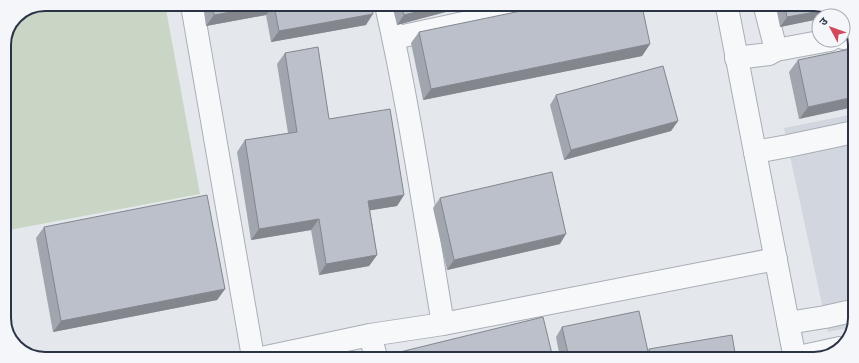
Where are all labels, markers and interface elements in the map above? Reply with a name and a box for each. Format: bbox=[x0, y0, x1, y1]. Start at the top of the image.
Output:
north arrow bbox=[811, 8, 851, 48]
text: उ bbox=[816, 14, 831, 28]

